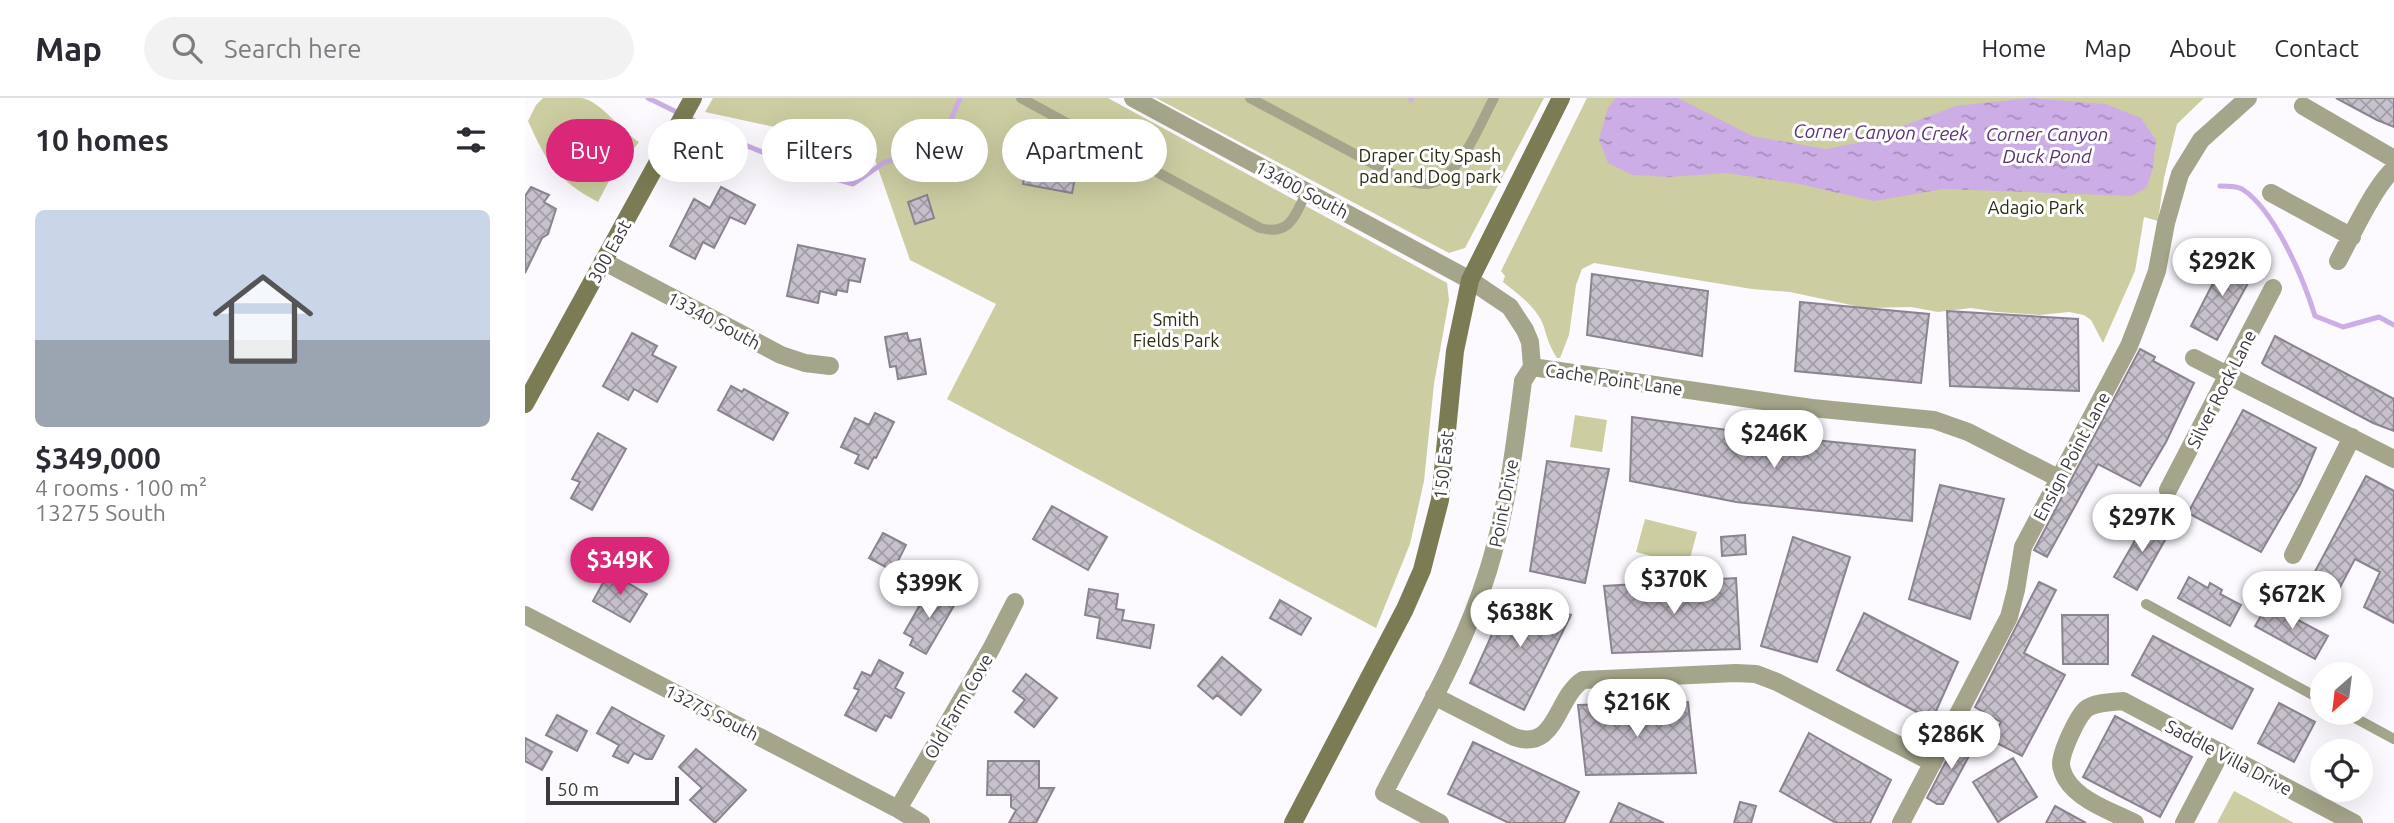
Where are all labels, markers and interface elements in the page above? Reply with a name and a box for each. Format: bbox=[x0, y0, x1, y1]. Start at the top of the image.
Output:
search box bbox=[144, 17, 634, 80]
icon: search bbox=[168, 29, 206, 67]
text: Map bbox=[35, 30, 102, 67]
text: Search here bbox=[224, 34, 362, 63]
text: Home bbox=[1981, 35, 2046, 62]
text: Map bbox=[2084, 35, 2131, 62]
text: About bbox=[2169, 35, 2236, 62]
text: Contact bbox=[2274, 35, 2359, 62]
chip: Buy bbox=[546, 119, 634, 182]
chip: Rent bbox=[648, 119, 748, 182]
chip: Filters bbox=[762, 119, 877, 182]
chip: New bbox=[891, 119, 988, 182]
chip: Apartment bbox=[1002, 119, 1167, 182]
water label: Corner Canyon Creek bbox=[1793, 119, 1969, 145]
icon: filters bbox=[452, 121, 490, 159]
text: 10 homes bbox=[35, 123, 169, 157]
water label: Corner Canyon Duck Pond bbox=[1986, 123, 2108, 167]
park label: Draper City Spash pad and Dog park bbox=[1359, 145, 1501, 186]
street label: 13400 South bbox=[1252, 156, 1352, 222]
park label: Adagio Park bbox=[1988, 197, 2084, 217]
street label: 300 East bbox=[584, 216, 634, 286]
pin: $292K bbox=[2173, 238, 2271, 298]
text: $292K bbox=[2188, 248, 2256, 273]
icon: home bbox=[200, 256, 326, 382]
street label: 13340 South bbox=[664, 287, 764, 353]
park label: Smith Fields Park bbox=[1133, 309, 1219, 350]
street label: Silver Rock Lane bbox=[2183, 327, 2259, 451]
street label: Cache Point Lane bbox=[1544, 359, 1684, 399]
street label: Ensign Point Lane bbox=[2029, 388, 2113, 524]
pin: $246K bbox=[1725, 410, 1823, 470]
text: $246K bbox=[1740, 420, 1808, 445]
street label: 150 East bbox=[1429, 430, 1457, 500]
text: $349,000 bbox=[35, 441, 161, 475]
street label: Point Drive bbox=[1485, 457, 1521, 549]
text: 4 rooms · 100 m² bbox=[35, 475, 207, 500]
pin: $297K bbox=[2093, 494, 2191, 554]
text: 13275 South bbox=[35, 500, 166, 525]
text: $297K bbox=[2108, 504, 2176, 529]
pin: $349K bbox=[571, 538, 669, 597]
text: $349K bbox=[586, 547, 654, 572]
pin: $370K bbox=[1625, 556, 1723, 616]
pin: $399K bbox=[880, 560, 978, 620]
text: $370K bbox=[1640, 566, 1708, 591]
text: $399K bbox=[895, 570, 963, 595]
pin: $672K bbox=[2243, 572, 2341, 631]
text: $672K bbox=[2258, 581, 2326, 606]
pin: $638K bbox=[1471, 589, 1569, 649]
text: $638K bbox=[1486, 599, 1554, 624]
street label: Old Farm Cove bbox=[920, 650, 996, 762]
north arrow bbox=[2310, 662, 2373, 724]
map controls bbox=[2310, 662, 2373, 802]
street label: 13275 South bbox=[662, 680, 762, 744]
pin: $216K bbox=[1588, 680, 1686, 739]
text: $216K bbox=[1603, 689, 1671, 714]
pin: $286K bbox=[1902, 712, 2000, 771]
street label: Saddle Villa Drive bbox=[2162, 715, 2296, 799]
text: $286K bbox=[1917, 721, 1985, 746]
button: locate bbox=[2310, 739, 2373, 802]
scale bar bbox=[546, 774, 679, 806]
text: 50 m bbox=[557, 778, 599, 800]

